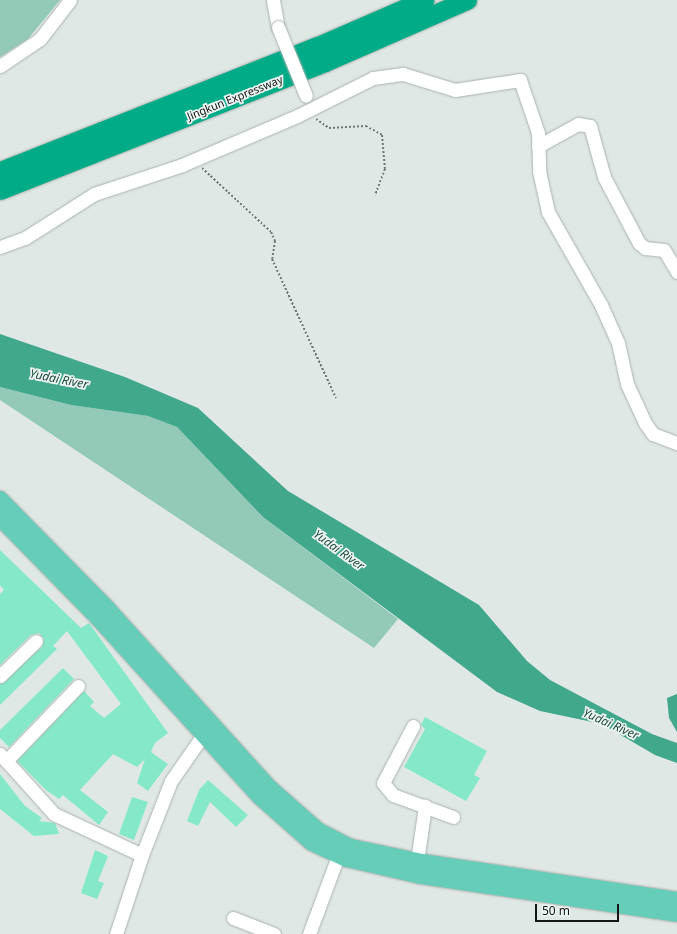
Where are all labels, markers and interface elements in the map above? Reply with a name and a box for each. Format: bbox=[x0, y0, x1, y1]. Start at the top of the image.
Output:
street label: Jingkun Expressway bbox=[185, 73, 285, 123]
water label: Yudai River bbox=[29, 366, 89, 392]
water label: Yudai River bbox=[311, 527, 367, 573]
water label: Yudai River bbox=[581, 705, 641, 743]
scale bar bbox=[537, 896, 621, 922]
text: 50 m bbox=[542, 902, 570, 919]

